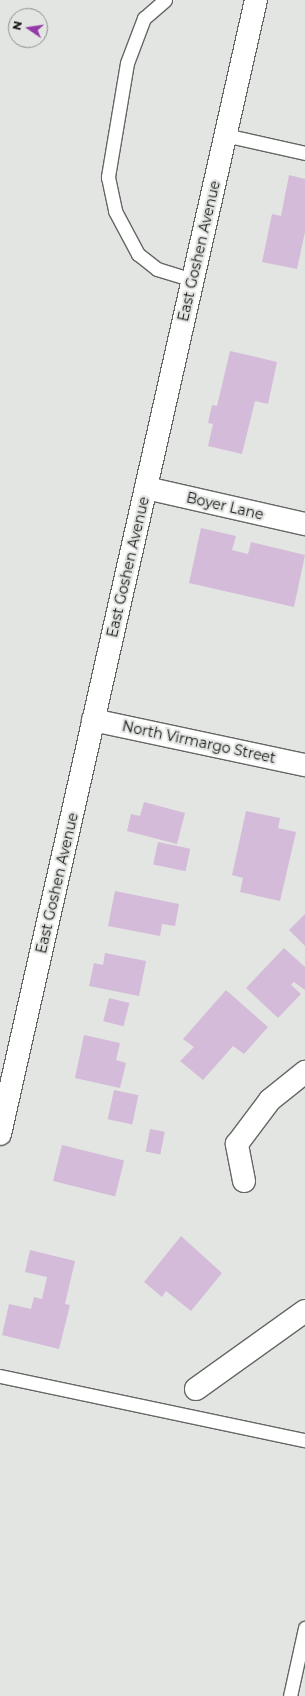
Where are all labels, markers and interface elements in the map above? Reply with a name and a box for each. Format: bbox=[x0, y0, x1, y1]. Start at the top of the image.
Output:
north arrow bbox=[8, 8, 48, 48]
text: N bbox=[9, 20, 25, 31]
street label: East Goshen Avenue bbox=[175, 179, 223, 323]
street label: Boyer Lane bbox=[185, 489, 265, 523]
street label: East Goshen Avenue bbox=[104, 495, 152, 639]
street label: North Virmargo Street bbox=[121, 718, 277, 766]
street label: East Goshen Avenue bbox=[33, 811, 81, 955]

